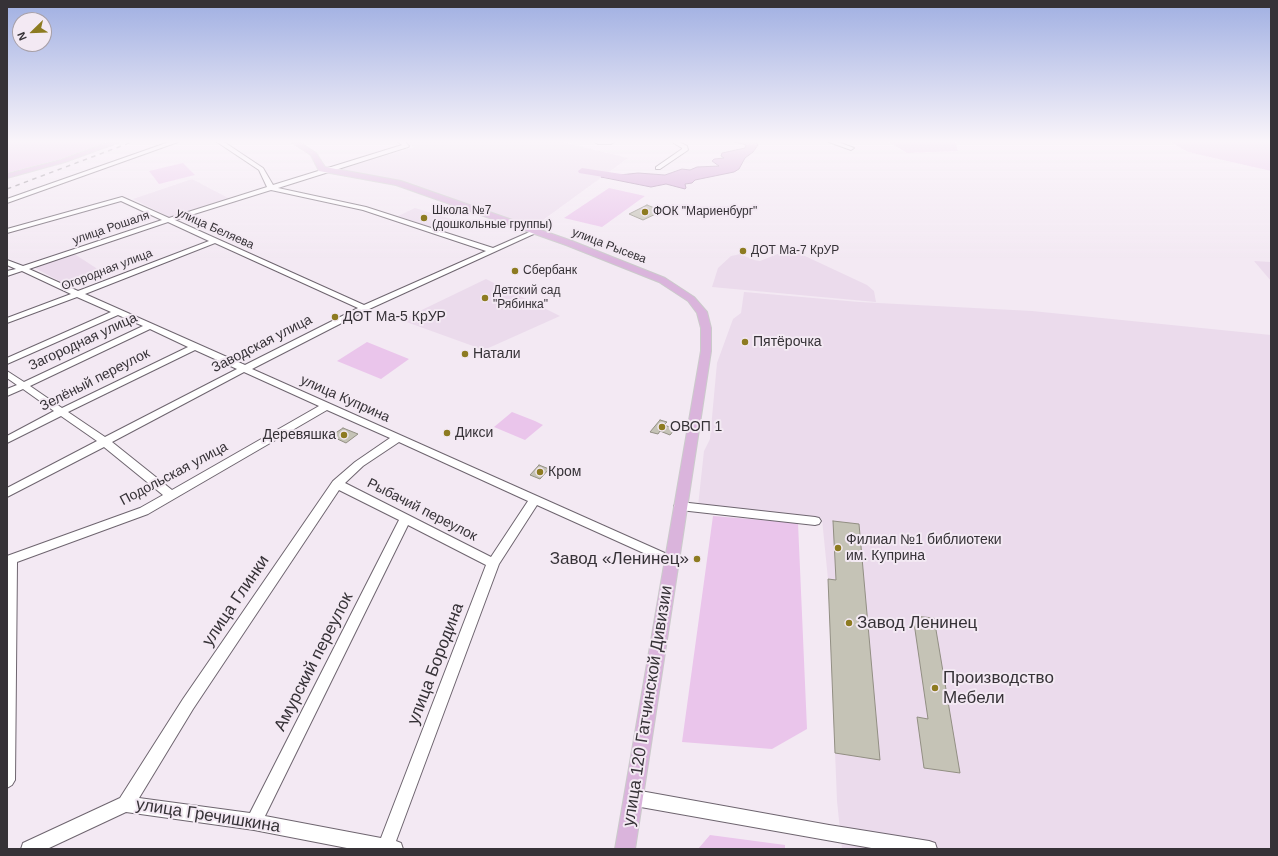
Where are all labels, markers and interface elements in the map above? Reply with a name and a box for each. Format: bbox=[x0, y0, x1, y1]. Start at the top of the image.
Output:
north arrow bbox=[12, 12, 52, 52]
text: N bbox=[15, 30, 29, 42]
place label: Школа №7 (дошкольные группы) bbox=[432, 204, 552, 232]
street label: улица Беляева bbox=[174, 205, 256, 253]
place label: ФОК "Мариенбург" bbox=[653, 205, 757, 219]
marker: ФОК "Мариенбург" bbox=[640, 207, 650, 217]
street label: улица Рошаля bbox=[71, 208, 151, 248]
marker: Школа №7 (дошкольные группы) bbox=[419, 213, 429, 223]
street label: улица Рысева bbox=[570, 225, 648, 267]
place label: ДОТ Ма-7 КрУР bbox=[751, 244, 839, 258]
street label: Огородная улица bbox=[59, 246, 155, 294]
marker: ДОТ Ма-7 КрУР bbox=[738, 246, 748, 256]
place label: Сбербанк bbox=[523, 264, 577, 278]
marker: Сбербанк bbox=[510, 266, 520, 276]
place label: Детский сад "Рябинка" bbox=[493, 284, 560, 312]
marker: Детский сад "Рябинка" bbox=[480, 293, 490, 303]
place label: ДОТ Ма-5 КрУР bbox=[343, 309, 446, 325]
street label: Загородная улица bbox=[26, 310, 140, 374]
street label: Заводская улица bbox=[209, 311, 315, 377]
marker: ДОТ Ма-5 КрУР bbox=[330, 312, 340, 322]
place label: Пятёрочка bbox=[753, 334, 822, 350]
marker: Пятёрочка bbox=[740, 337, 750, 347]
street label: Зелёный переулок bbox=[37, 345, 153, 415]
place label: Натали bbox=[473, 346, 521, 362]
marker: Натали bbox=[460, 349, 470, 359]
street label: улица Куприна bbox=[298, 372, 392, 426]
place label: ОВОП 1 bbox=[670, 419, 722, 435]
marker: ОВОП 1 bbox=[657, 422, 667, 432]
place label: Дикси bbox=[455, 425, 493, 441]
place label: Деревяшка bbox=[263, 427, 336, 443]
marker: Дикси bbox=[442, 428, 452, 438]
marker: Деревяшка bbox=[339, 430, 349, 440]
street label: Подольская улица bbox=[117, 438, 231, 510]
place label: Кром bbox=[548, 464, 581, 480]
marker: Кром bbox=[535, 467, 545, 477]
street label: Рыбачий переулок bbox=[364, 475, 480, 545]
place label: Филиал №1 библиотеки им. Куприна bbox=[846, 532, 1002, 564]
marker: Филиал №1 библиотеки им. Куприна bbox=[833, 543, 843, 553]
place label: Завод «Ленинец» bbox=[550, 549, 689, 569]
street label: улица Глинки bbox=[198, 552, 274, 650]
marker: Завод «Ленинец» bbox=[692, 554, 702, 564]
street label: улица 120 Гатчинской Дивизии bbox=[619, 584, 677, 828]
street label: Амурский переулок bbox=[270, 589, 358, 735]
street label: улица Бородина bbox=[403, 600, 469, 728]
place label: Завод Ленинец bbox=[857, 613, 977, 633]
marker: Завод Ленинец bbox=[844, 618, 854, 628]
place label: Производство Мебели bbox=[943, 668, 1054, 708]
marker: Производство Мебели bbox=[930, 683, 940, 693]
street label: улица Гречишкина bbox=[134, 795, 282, 837]

